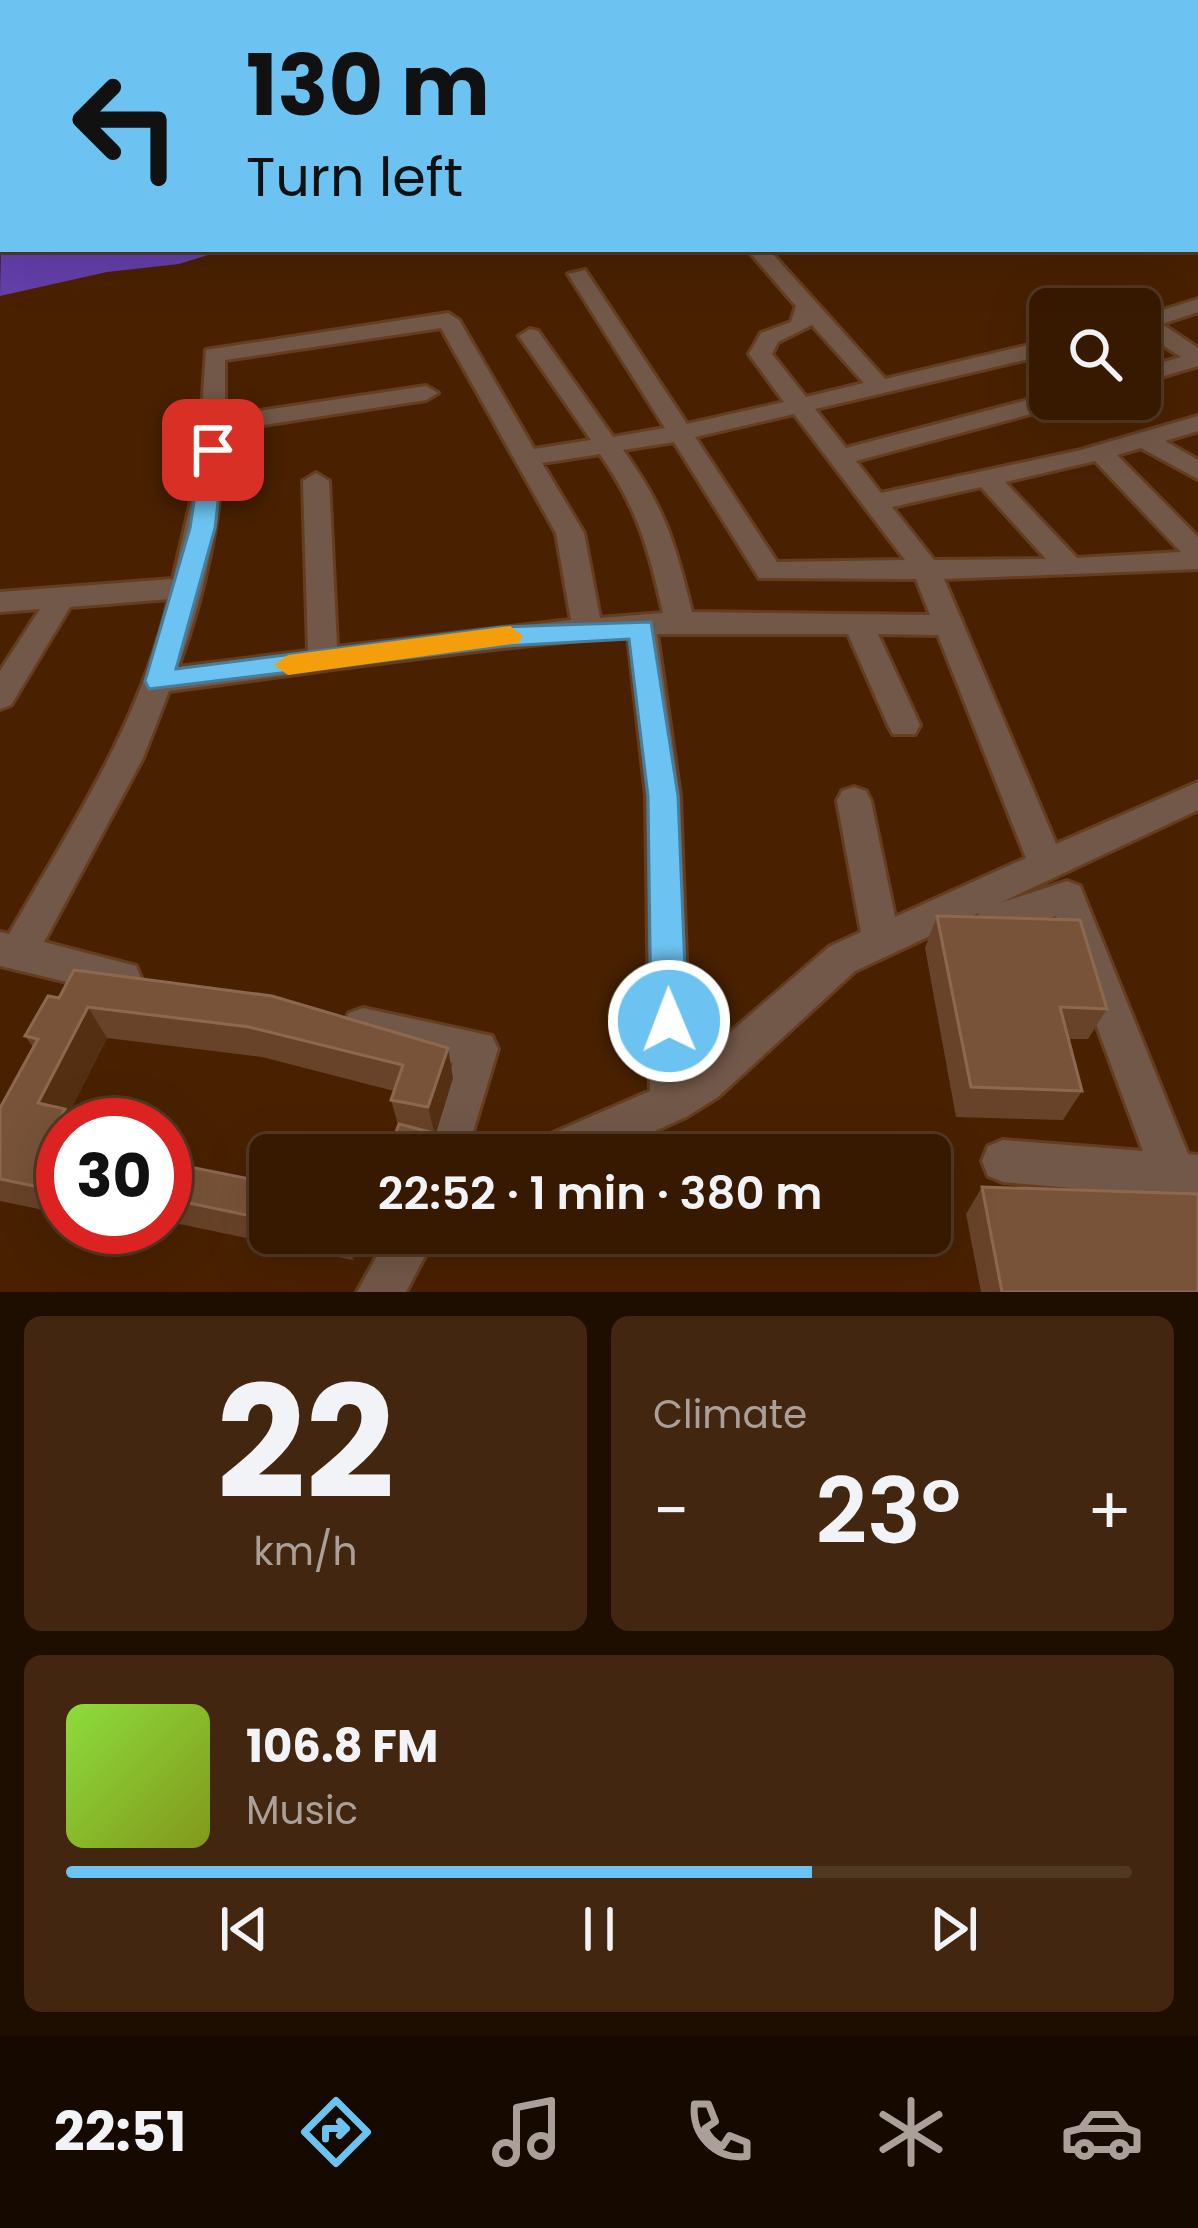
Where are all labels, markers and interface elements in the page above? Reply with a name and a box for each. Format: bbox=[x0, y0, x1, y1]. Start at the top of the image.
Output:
text: 130 m bbox=[246, 27, 490, 144]
icon: left bbox=[48, 48, 204, 204]
text: Turn left bbox=[246, 139, 463, 215]
map controls bbox=[1029, 288, 1161, 420]
button: search bbox=[1029, 288, 1161, 420]
pin bbox=[162, 399, 264, 501]
icon: arrive bbox=[180, 417, 246, 483]
position arrow bbox=[606, 958, 732, 1084]
speed limit sign: 30 bbox=[36, 1098, 192, 1254]
text: 22:52 · 1 min · 380 m bbox=[378, 1162, 822, 1225]
text: 22 bbox=[216, 1334, 395, 1553]
text: Climate bbox=[653, 1387, 807, 1442]
text: 23° bbox=[815, 1448, 961, 1575]
text: − bbox=[653, 1465, 689, 1557]
text: + bbox=[1087, 1465, 1132, 1557]
text: km/h bbox=[254, 1524, 357, 1579]
text: 106.8 FM bbox=[246, 1715, 438, 1778]
text: Music bbox=[246, 1783, 358, 1838]
icon: previous bbox=[211, 1896, 277, 1962]
icon: pause bbox=[566, 1896, 632, 1962]
icon: next bbox=[921, 1896, 987, 1962]
icon: directions bbox=[294, 2090, 378, 2174]
icon: music bbox=[485, 2090, 569, 2174]
icon: phone bbox=[677, 2090, 761, 2174]
icon: climate bbox=[869, 2090, 953, 2174]
icon: car bbox=[1060, 2090, 1144, 2174]
text: 22:51 bbox=[54, 2094, 186, 2170]

